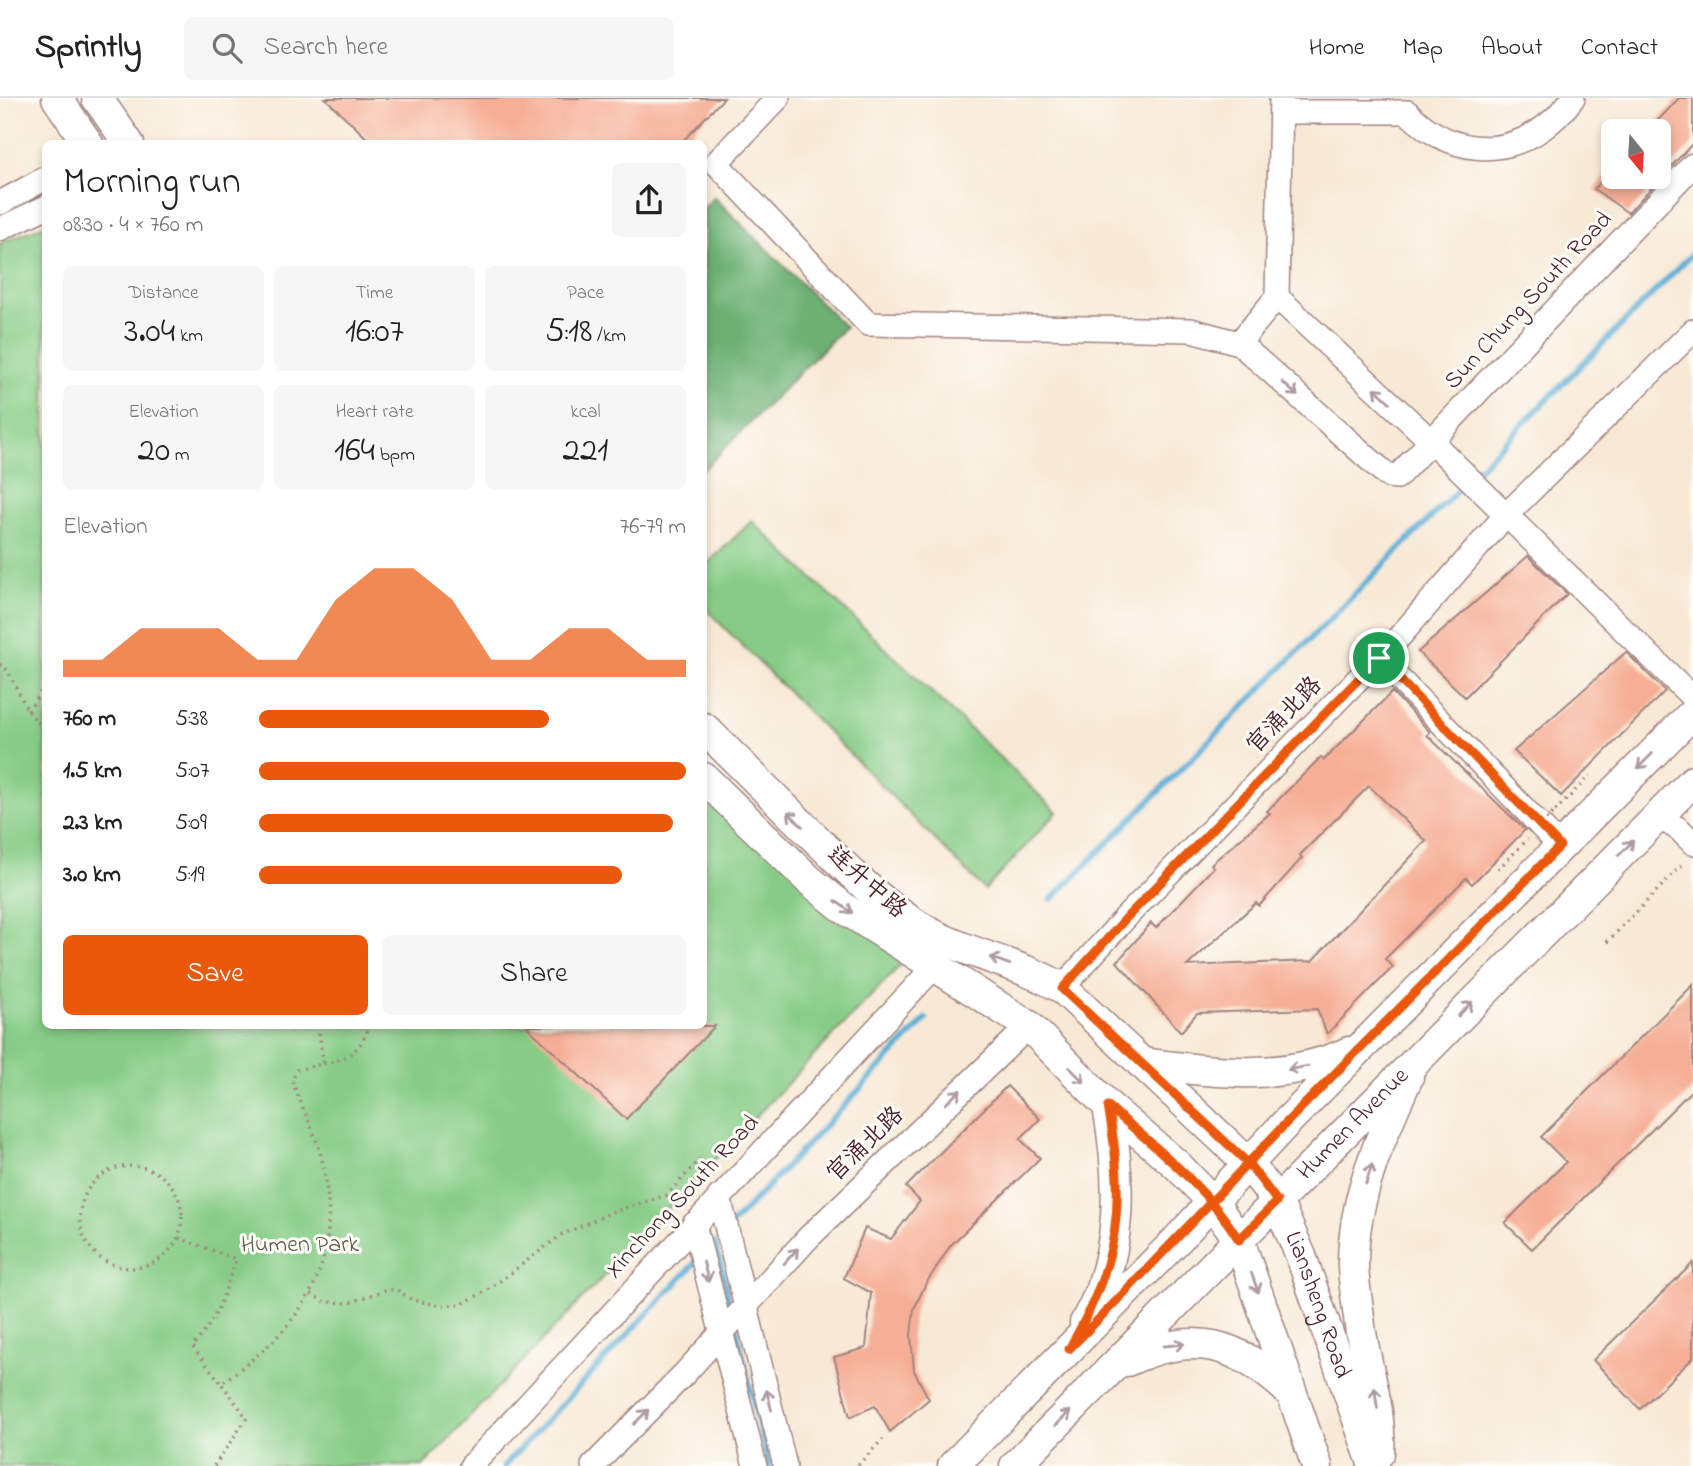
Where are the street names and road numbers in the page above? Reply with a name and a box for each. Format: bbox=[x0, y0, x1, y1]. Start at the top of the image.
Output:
street label: Sun Chung South Road bbox=[1437, 204, 1622, 398]
street label: 官涌北路 bbox=[1239, 669, 1331, 763]
street label: 连升中路 bbox=[818, 838, 914, 928]
street label: Humen Avenue bbox=[1289, 1060, 1418, 1189]
street label: 官涌北路 bbox=[819, 1099, 913, 1191]
street label: Xinchong South Road bbox=[598, 1107, 769, 1287]
street label: Liansheng Road bbox=[1275, 1226, 1360, 1384]

